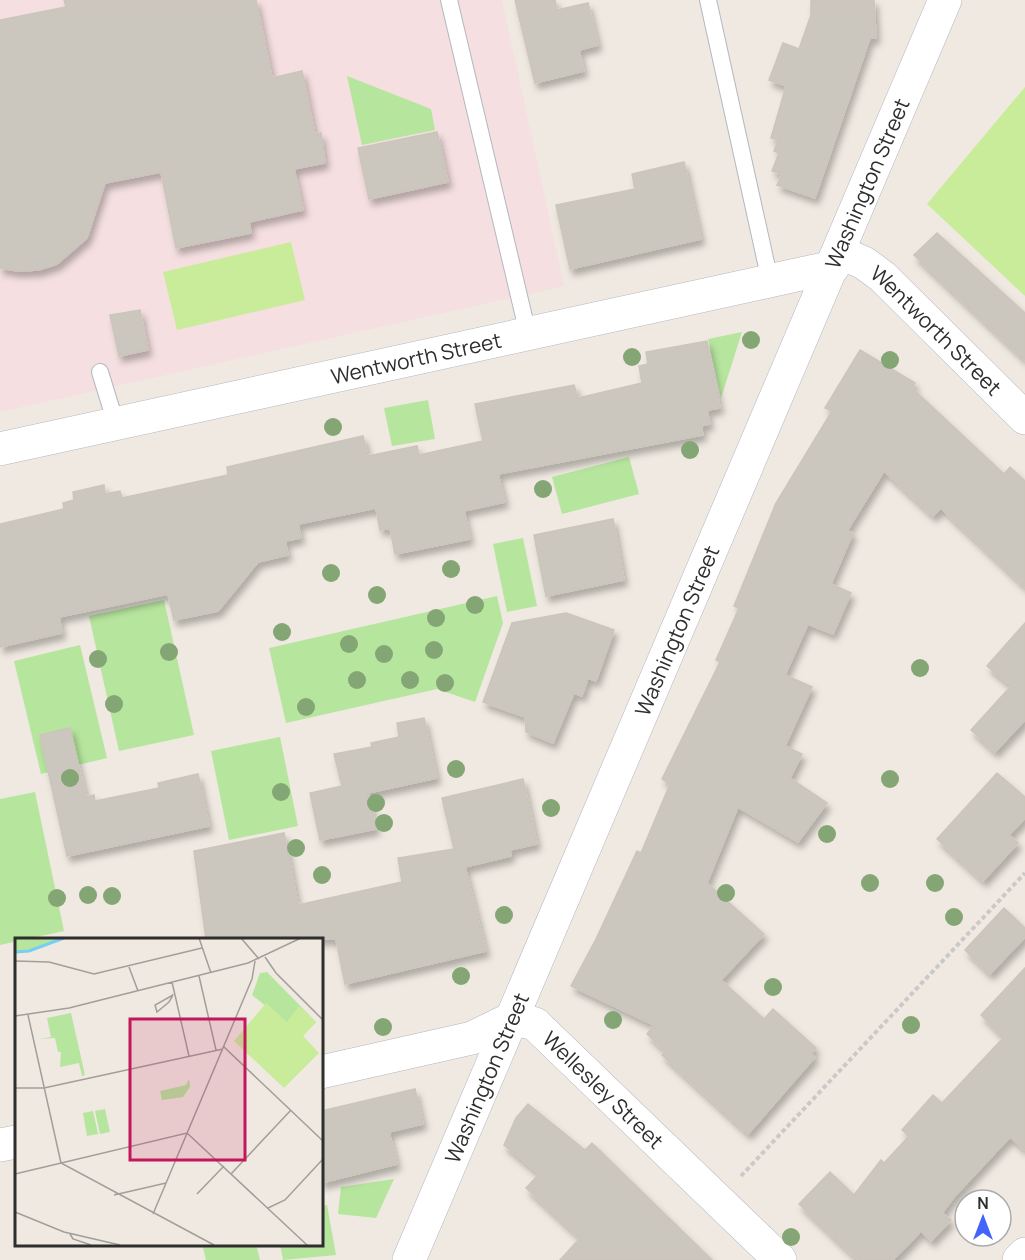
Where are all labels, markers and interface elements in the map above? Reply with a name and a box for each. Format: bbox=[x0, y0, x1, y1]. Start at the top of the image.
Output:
street label: Washington Street bbox=[818, 94, 916, 273]
street label: Wentworth Street bbox=[865, 259, 1008, 401]
street label: Wentworth Street bbox=[328, 326, 504, 390]
street label: Washington Street bbox=[628, 541, 725, 720]
inset map bbox=[15, 938, 322, 1245]
street label: Washington Street bbox=[438, 988, 535, 1167]
street label: Wellesley Street bbox=[537, 1025, 670, 1155]
north arrow bbox=[953, 1188, 1013, 1248]
text: N bbox=[977, 1192, 989, 1214]

